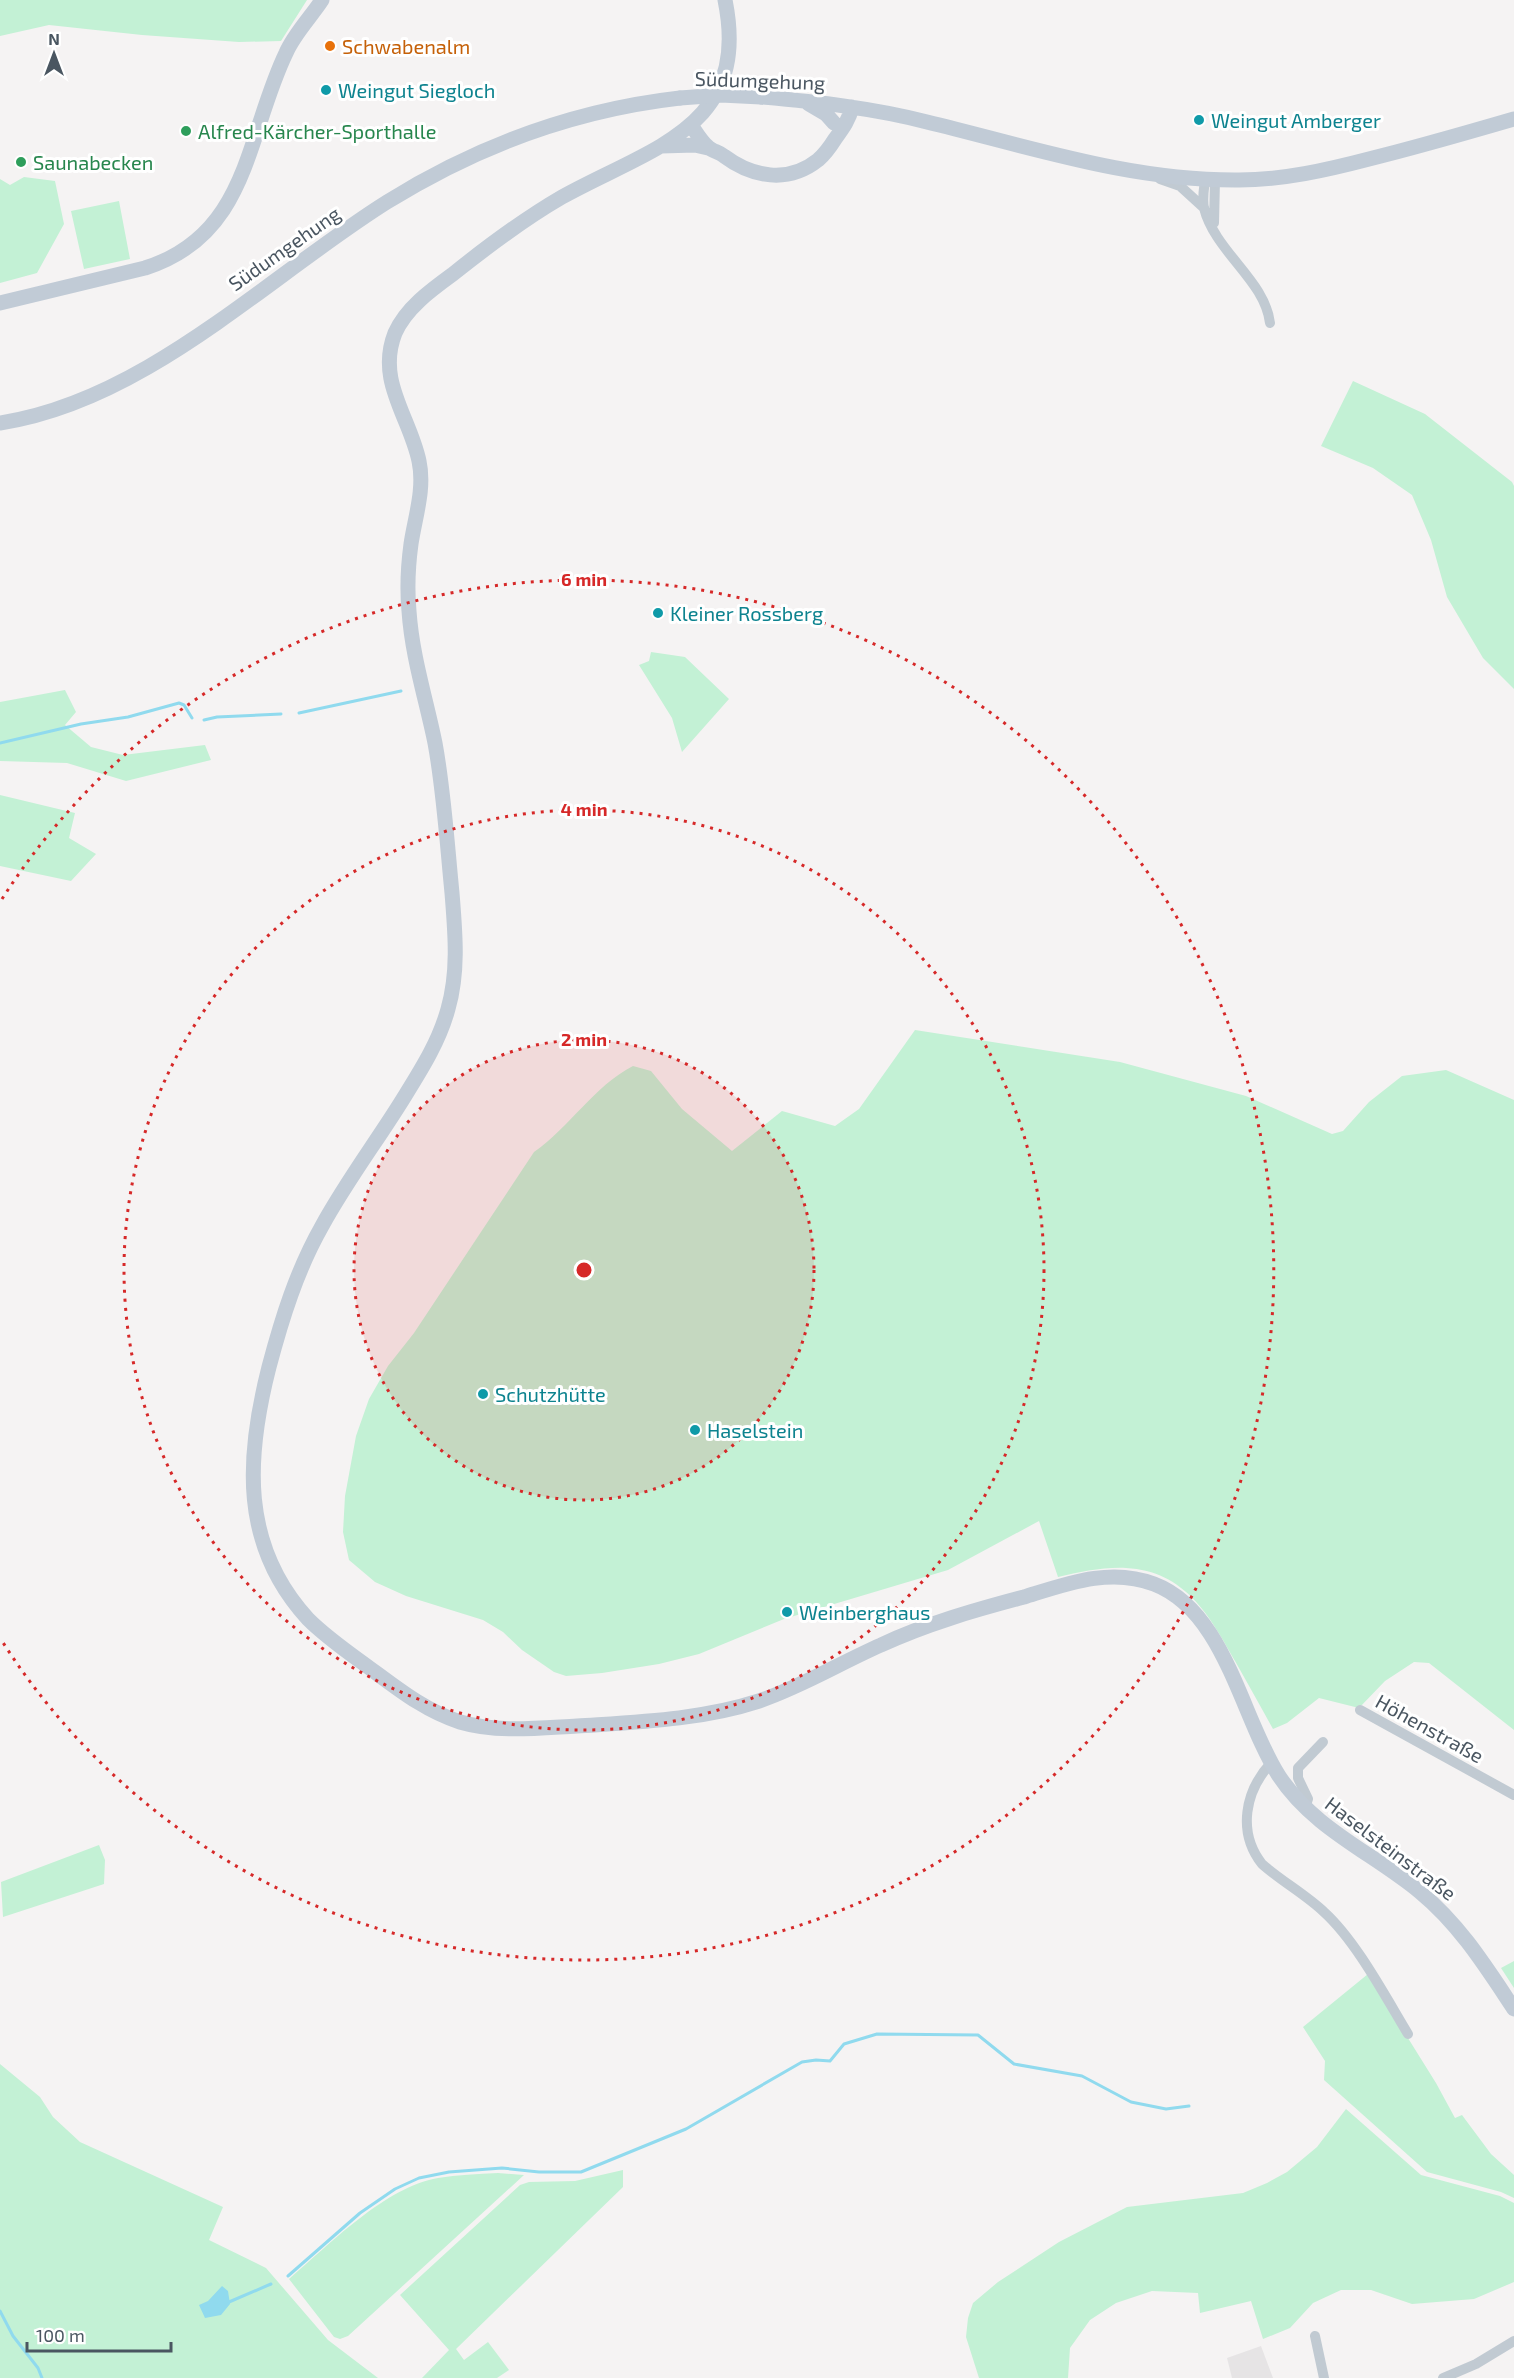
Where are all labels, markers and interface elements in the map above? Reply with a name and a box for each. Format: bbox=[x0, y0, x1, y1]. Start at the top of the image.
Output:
north arrow bbox=[24, 24, 84, 84]
text: N bbox=[48, 29, 60, 48]
place label: Schwabenalm bbox=[342, 34, 470, 58]
marker: Schwabenalm bbox=[323, 39, 337, 53]
street label: Südumgehung bbox=[694, 66, 826, 94]
place label: Weingut Siegloch bbox=[338, 78, 495, 102]
marker: Weingut Siegloch bbox=[319, 83, 333, 97]
place label: Weingut Amberger bbox=[1211, 108, 1381, 132]
marker: Weingut Amberger bbox=[1192, 113, 1206, 127]
place label: Alfred-Kärcher-Sporthalle bbox=[198, 119, 436, 143]
marker: Alfred-Kärcher-Sporthalle bbox=[179, 124, 193, 138]
place label: Saunabecken bbox=[33, 150, 153, 174]
marker: Saunabecken bbox=[14, 155, 28, 169]
street label: Südumgehung bbox=[224, 201, 344, 295]
text: 6 min bbox=[561, 568, 607, 590]
place label: Kleiner Rossberg bbox=[670, 601, 823, 625]
marker: Kleiner Rossberg bbox=[651, 606, 665, 620]
text: 4 min bbox=[561, 798, 608, 820]
text: 2 min bbox=[561, 1028, 607, 1050]
centre of rings bbox=[574, 1260, 594, 1280]
place label: Schutzhütte bbox=[495, 1382, 606, 1406]
marker: Schutzhütte bbox=[476, 1387, 490, 1401]
place label: Haselstein bbox=[707, 1418, 803, 1442]
marker: Haselstein bbox=[688, 1423, 702, 1437]
place label: Weinberghaus bbox=[799, 1600, 930, 1624]
marker: Weinberghaus bbox=[780, 1605, 794, 1619]
street label: Höhenstraße bbox=[1372, 1688, 1488, 1768]
street label: Haselsteinstraße bbox=[1321, 1791, 1461, 1905]
scale bar bbox=[27, 2315, 171, 2353]
text: 100 m bbox=[36, 2324, 85, 2346]

